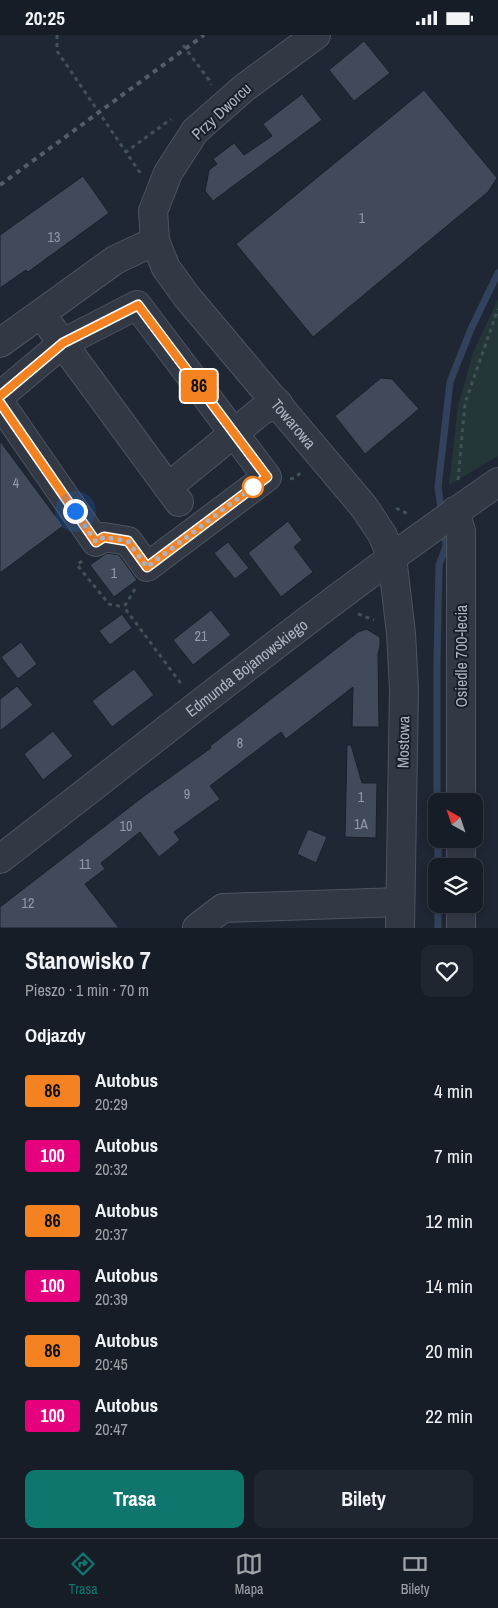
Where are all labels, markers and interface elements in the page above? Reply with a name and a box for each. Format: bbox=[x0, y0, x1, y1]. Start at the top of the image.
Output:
text: 20:25 bbox=[25, 5, 65, 31]
street label: Przy Dworcu bbox=[186, 78, 256, 144]
house number: 1 bbox=[359, 209, 366, 227]
house number: 13 bbox=[48, 228, 60, 246]
line badge: 86 bbox=[176, 370, 222, 402]
text: 86 bbox=[191, 373, 207, 398]
street label: Towarowa bbox=[266, 394, 322, 454]
house number: 4 bbox=[13, 474, 20, 492]
unlabelled marker bbox=[242, 476, 264, 498]
your location bbox=[63, 499, 88, 524]
house number: 1 bbox=[111, 564, 118, 582]
street label: Osiedle 700-lecia bbox=[450, 604, 472, 707]
street label: Edmunda Bojanowskiego bbox=[181, 613, 312, 722]
house number: 21 bbox=[195, 627, 208, 645]
street label: Mostowa bbox=[392, 715, 414, 768]
house number: 8 bbox=[237, 734, 243, 752]
house number: 9 bbox=[184, 785, 190, 803]
house number: 1 bbox=[358, 788, 365, 806]
north arrow bbox=[428, 793, 482, 847]
map controls bbox=[428, 793, 483, 913]
house number: 1A bbox=[354, 815, 368, 833]
house number: 10 bbox=[120, 817, 132, 835]
house number: 11 bbox=[79, 855, 92, 873]
button: layers bbox=[428, 858, 483, 913]
house number: 12 bbox=[22, 894, 34, 912]
text: Stanowisko 7 bbox=[25, 944, 151, 976]
button: heart bbox=[421, 945, 473, 997]
text: Pieszo · 1 min · 70 m bbox=[25, 979, 149, 1001]
text: Odjazdy bbox=[25, 1022, 86, 1048]
text: Autobus bbox=[95, 1067, 158, 1093]
text: 86 bbox=[44, 1078, 61, 1103]
text: 4 min bbox=[434, 1078, 473, 1104]
text: 20:29 bbox=[95, 1093, 128, 1115]
text: Autobus bbox=[95, 1132, 158, 1158]
text: 100 bbox=[40, 1143, 65, 1168]
text: 7 min bbox=[434, 1143, 473, 1169]
text: 20:32 bbox=[95, 1158, 128, 1180]
text: Autobus bbox=[95, 1197, 158, 1223]
text: 86 bbox=[44, 1208, 61, 1233]
text: 12 min bbox=[425, 1208, 473, 1234]
text: 20:37 bbox=[95, 1223, 128, 1245]
text: Autobus bbox=[95, 1262, 158, 1288]
text: 100 bbox=[40, 1273, 65, 1298]
text: 14 min bbox=[425, 1273, 473, 1299]
text: 20:39 bbox=[95, 1288, 128, 1310]
text: Autobus bbox=[95, 1327, 158, 1353]
text: 86 bbox=[44, 1338, 61, 1363]
text: 20 min bbox=[425, 1338, 473, 1364]
text: 20:45 bbox=[95, 1353, 128, 1375]
text: Autobus bbox=[95, 1392, 158, 1418]
text: 100 bbox=[40, 1403, 65, 1428]
text: 22 min bbox=[425, 1403, 473, 1429]
text: 20:47 bbox=[95, 1418, 128, 1440]
button: Trasa bbox=[25, 1470, 244, 1528]
button: Bilety bbox=[254, 1470, 473, 1528]
tab: Trasa bbox=[69, 1550, 98, 1598]
tab: Mapa bbox=[235, 1550, 263, 1598]
tab: Bilety bbox=[401, 1550, 429, 1598]

